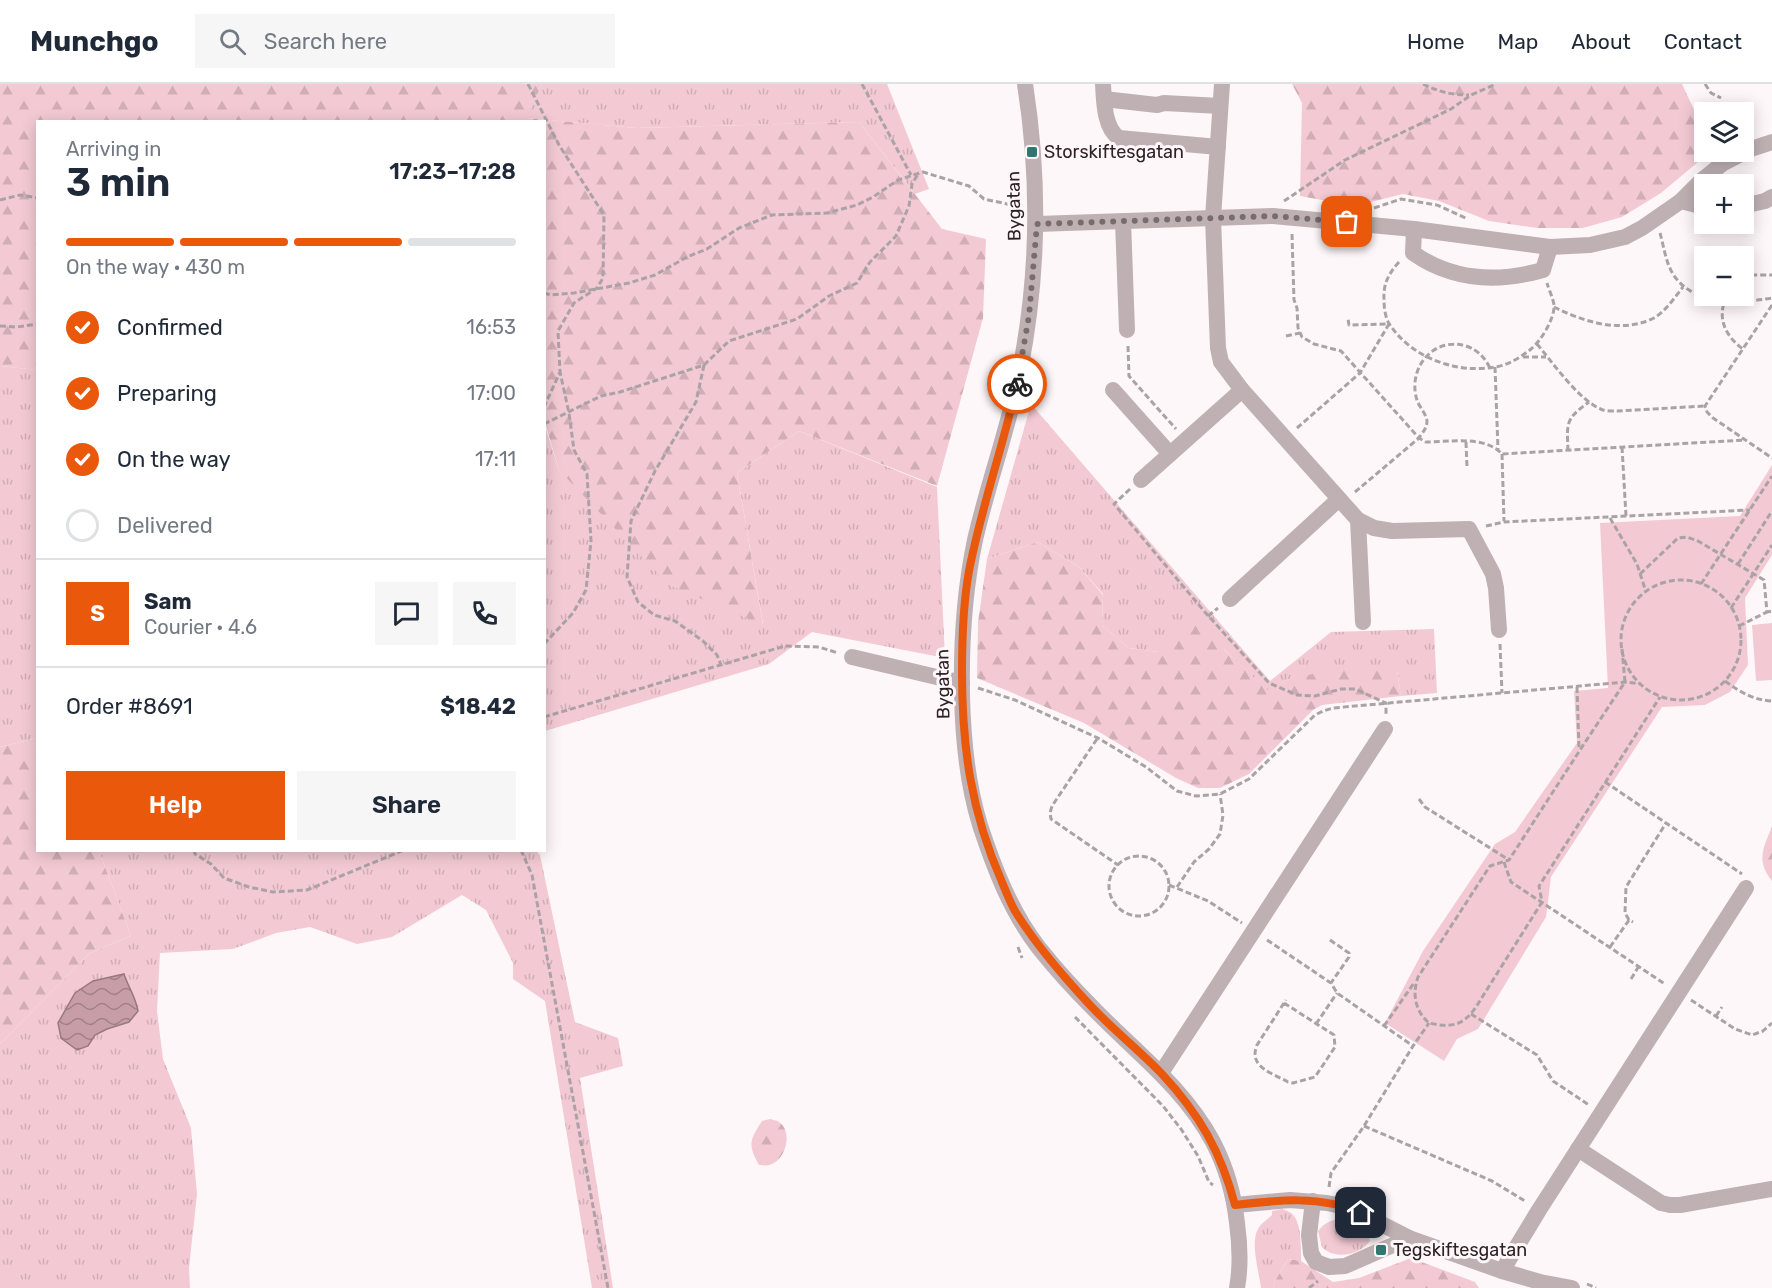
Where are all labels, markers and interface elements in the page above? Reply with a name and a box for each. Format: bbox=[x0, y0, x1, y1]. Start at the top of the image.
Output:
search box bbox=[195, 14, 615, 68]
text: Munchgo bbox=[30, 25, 159, 58]
icon: search bbox=[216, 25, 249, 58]
text: Search here bbox=[264, 28, 387, 55]
text: Home bbox=[1407, 29, 1464, 54]
text: Map bbox=[1497, 29, 1538, 54]
text: About bbox=[1571, 29, 1631, 54]
text: Contact bbox=[1664, 29, 1742, 54]
map controls bbox=[1694, 102, 1754, 306]
button: layers bbox=[1694, 102, 1754, 162]
text: Arriving in bbox=[66, 137, 161, 161]
place label: Storskiftesgatan bbox=[1044, 141, 1184, 163]
marker: Storskiftesgatan bbox=[1025, 145, 1039, 159]
text: 17:23–17:28 bbox=[389, 158, 516, 185]
text: 3 min bbox=[66, 160, 171, 206]
street label: Bygatan bbox=[1002, 171, 1026, 241]
button: + bbox=[1694, 174, 1754, 234]
pin bbox=[1321, 196, 1372, 247]
icon: bag bbox=[1330, 205, 1363, 238]
button: − bbox=[1694, 246, 1754, 306]
text: On the way · 430 m bbox=[66, 255, 245, 279]
icon: check bbox=[66, 311, 99, 344]
text: Confirmed bbox=[117, 314, 223, 341]
text: 16:53 bbox=[466, 315, 516, 339]
courier bbox=[987, 354, 1047, 414]
icon: bike bbox=[1001, 368, 1034, 401]
icon: check bbox=[66, 377, 99, 410]
text: Preparing bbox=[117, 380, 217, 407]
text: 17:00 bbox=[467, 381, 516, 405]
icon: check bbox=[66, 443, 99, 476]
text: On the way bbox=[117, 446, 231, 473]
text: 17:11 bbox=[475, 447, 516, 471]
text: Delivered bbox=[117, 512, 213, 539]
button: chat bbox=[375, 582, 438, 645]
button: phone bbox=[453, 582, 516, 645]
text: Sam bbox=[144, 588, 192, 615]
text: S bbox=[90, 600, 105, 627]
text: Courier · 4.6 bbox=[144, 615, 257, 639]
street label: Bygatan bbox=[931, 649, 955, 719]
text: Order #8691 bbox=[66, 693, 193, 720]
text: $18.42 bbox=[440, 693, 516, 720]
button: Help bbox=[66, 771, 285, 840]
button: Share bbox=[297, 771, 516, 840]
pin bbox=[1335, 1187, 1386, 1238]
icon: home bbox=[1344, 1196, 1377, 1229]
place label: Tegskiftesgatan bbox=[1393, 1239, 1527, 1261]
marker: Tegskiftesgatan bbox=[1374, 1243, 1388, 1257]

